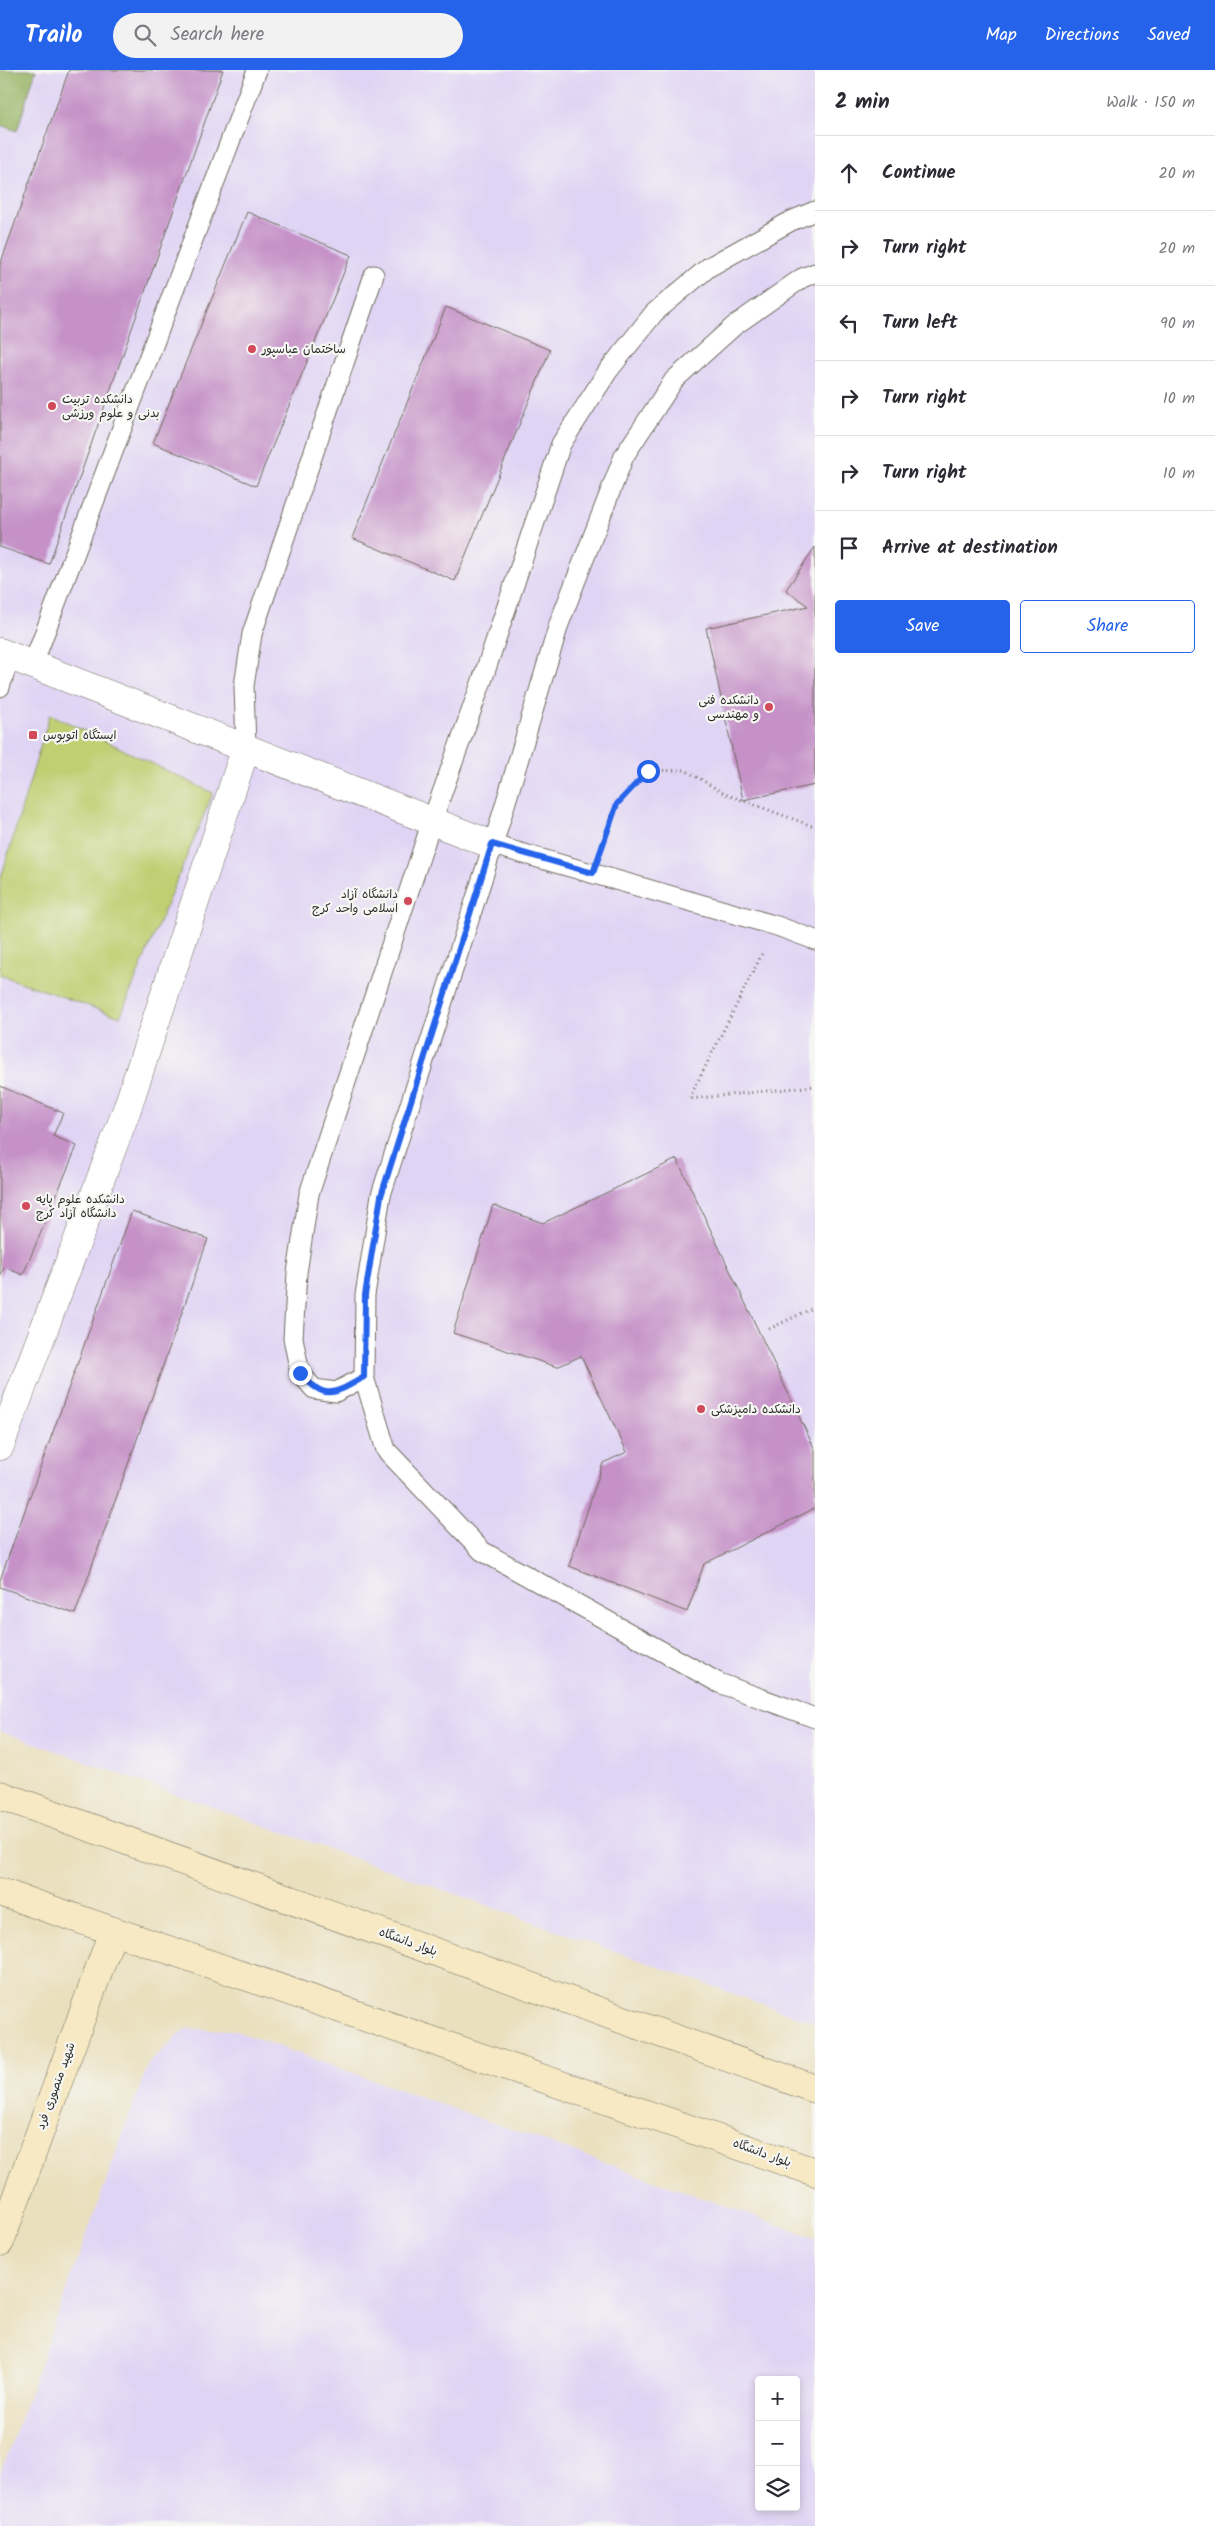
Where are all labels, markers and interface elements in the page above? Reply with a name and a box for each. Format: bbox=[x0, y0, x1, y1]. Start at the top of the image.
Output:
search box bbox=[113, 13, 463, 58]
text: Trailo bbox=[25, 16, 83, 55]
text: Search here bbox=[171, 20, 264, 50]
icon: search bbox=[131, 21, 159, 49]
text: Map bbox=[985, 21, 1017, 50]
text: Directions bbox=[1045, 21, 1119, 50]
text: Saved bbox=[1147, 21, 1190, 50]
text: 2 min bbox=[835, 86, 890, 119]
text: Walk · 150 m bbox=[1106, 90, 1195, 115]
text: Continue bbox=[882, 158, 955, 188]
icon: ahead bbox=[835, 159, 863, 187]
text: 20 m bbox=[1159, 161, 1195, 186]
text: Turn right bbox=[882, 233, 967, 263]
icon: right bbox=[835, 234, 863, 262]
text: 20 m bbox=[1159, 236, 1195, 261]
text: Turn left bbox=[882, 308, 957, 338]
icon: left bbox=[835, 309, 863, 337]
text: 90 m bbox=[1160, 311, 1195, 336]
place label: ساختمان عباسپور bbox=[261, 340, 346, 359]
marker: ساختمان عباسپور bbox=[246, 343, 258, 355]
text: Turn right bbox=[882, 383, 967, 413]
icon: right bbox=[835, 384, 863, 412]
text: 10 m bbox=[1163, 386, 1195, 411]
place label: دانشکده تربیت بدنی و علوم ورزشی bbox=[62, 390, 160, 423]
marker: دانشکده تربیت بدنی و علوم ورزشی bbox=[46, 400, 58, 412]
text: Turn right bbox=[882, 458, 967, 488]
icon: right bbox=[835, 459, 863, 487]
text: 10 m bbox=[1163, 461, 1195, 486]
text: Arrive at destination bbox=[882, 533, 1058, 563]
icon: arrive bbox=[835, 534, 863, 562]
button: Save bbox=[835, 600, 1010, 653]
button: Share bbox=[1020, 600, 1195, 653]
place label: دانشکده فنی و مهندسی bbox=[699, 691, 759, 724]
marker: دانشکده فنی و مهندسی bbox=[763, 701, 775, 713]
place label: ایستگاه اتوبوس bbox=[43, 726, 116, 745]
marker: ایستگاه اتوبوس bbox=[27, 729, 39, 741]
route start bbox=[637, 760, 660, 783]
place label: دانشگاه آزاد اسلامی واحد کرج bbox=[312, 885, 398, 918]
marker: دانشگاه آزاد اسلامی واحد کرج bbox=[402, 895, 414, 907]
place label: دانشکده علوم پایه دانشگاه آزاد کرج bbox=[36, 1190, 125, 1223]
marker: دانشکده علوم پایه دانشگاه آزاد کرج bbox=[20, 1200, 32, 1212]
route end bbox=[289, 1362, 312, 1385]
place label: دانشکده دامپزشکی bbox=[711, 1400, 801, 1419]
marker: دانشکده دامپزشکی bbox=[695, 1403, 707, 1415]
street label: بلوار دانشگاه bbox=[376, 1923, 440, 1961]
street label: شهید منصوری فرد bbox=[31, 2040, 81, 2132]
street label: بلوار دانشگاه bbox=[730, 2134, 794, 2172]
map controls bbox=[755, 2376, 800, 2511]
button: + bbox=[755, 2376, 800, 2421]
button: − bbox=[755, 2421, 800, 2466]
button: layers bbox=[755, 2466, 800, 2511]

